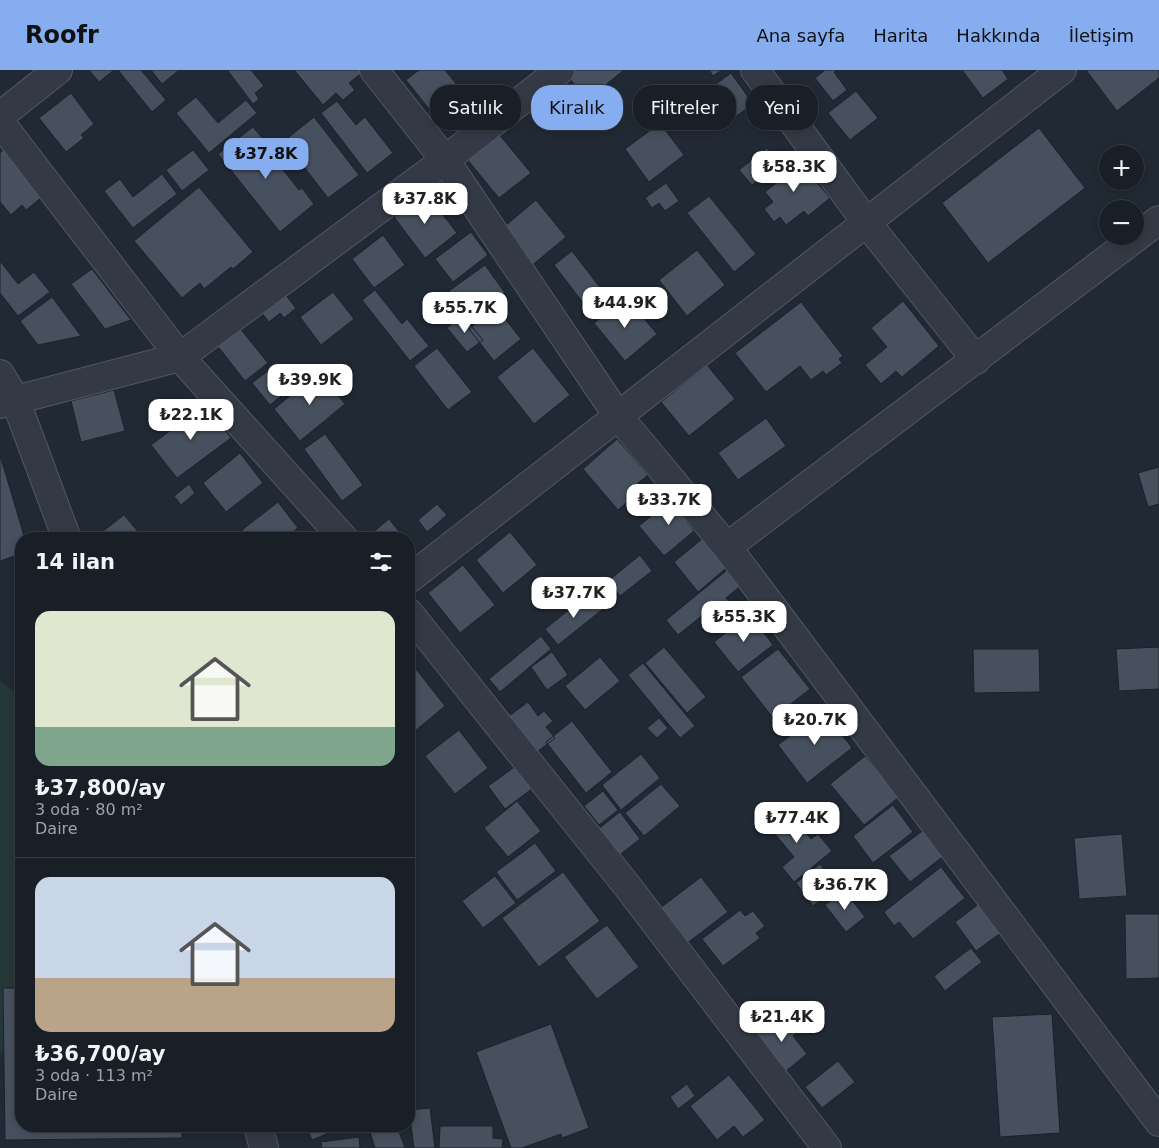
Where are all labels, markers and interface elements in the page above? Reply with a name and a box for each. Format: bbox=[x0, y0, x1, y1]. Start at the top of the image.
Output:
text: Roofr bbox=[25, 21, 99, 49]
text: Ana sayfa bbox=[756, 25, 845, 46]
text: Harita bbox=[873, 25, 928, 46]
text: Hakkında bbox=[956, 25, 1041, 46]
text: İletişim bbox=[1069, 25, 1134, 46]
chip: Satılık bbox=[430, 85, 521, 130]
chip: Kiralık bbox=[531, 85, 623, 130]
chip: Filtreler bbox=[633, 85, 736, 130]
chip: Yeni bbox=[746, 85, 818, 130]
pin: ₺37.8K bbox=[225, 138, 307, 180]
text: ₺37.8K bbox=[234, 144, 298, 163]
map controls bbox=[1099, 145, 1144, 245]
button: + bbox=[1099, 145, 1144, 190]
pin: ₺58.3K bbox=[753, 150, 835, 193]
text: ₺58.3K bbox=[762, 157, 826, 176]
pin: ₺37.8K bbox=[384, 182, 466, 225]
text: ₺37.8K bbox=[393, 189, 457, 208]
button: − bbox=[1099, 200, 1144, 245]
pin: ₺44.9K bbox=[584, 286, 666, 329]
pin: ₺55.7K bbox=[424, 292, 506, 334]
text: ₺44.9K bbox=[593, 293, 657, 312]
text: ₺55.7K bbox=[433, 298, 497, 317]
pin: ₺39.9K bbox=[269, 364, 351, 406]
text: ₺39.9K bbox=[278, 370, 342, 389]
pin: ₺22.1K bbox=[150, 398, 232, 441]
text: ₺22.1K bbox=[159, 405, 223, 424]
pin: ₺33.7K bbox=[628, 484, 710, 526]
text: ₺33.7K bbox=[637, 490, 701, 509]
icon: filters bbox=[367, 548, 395, 576]
text: 14 ilan bbox=[35, 550, 115, 574]
pin: ₺37.7K bbox=[533, 576, 615, 619]
text: ₺37.7K bbox=[542, 583, 606, 602]
pin: ₺55.3K bbox=[703, 600, 785, 643]
text: ₺55.3K bbox=[712, 607, 776, 626]
icon: home bbox=[170, 644, 260, 734]
pin: ₺20.7K bbox=[774, 704, 856, 746]
text: ₺20.7K bbox=[783, 710, 847, 729]
text: ₺37,800/ay bbox=[35, 776, 166, 800]
text: 3 oda · 80 m² bbox=[35, 800, 143, 819]
pin: ₺77.4K bbox=[756, 802, 838, 844]
text: ₺77.4K bbox=[765, 808, 829, 827]
text: Daire bbox=[35, 819, 78, 838]
pin: ₺36.7K bbox=[804, 868, 886, 911]
text: ₺36.7K bbox=[813, 875, 877, 894]
icon: home bbox=[170, 909, 260, 999]
pin: ₺21.4K bbox=[741, 1000, 823, 1043]
text: ₺21.4K bbox=[750, 1007, 814, 1026]
text: ₺36,700/ay bbox=[35, 1042, 166, 1066]
text: 3 oda · 113 m² bbox=[35, 1066, 153, 1085]
text: Daire bbox=[35, 1085, 78, 1104]

